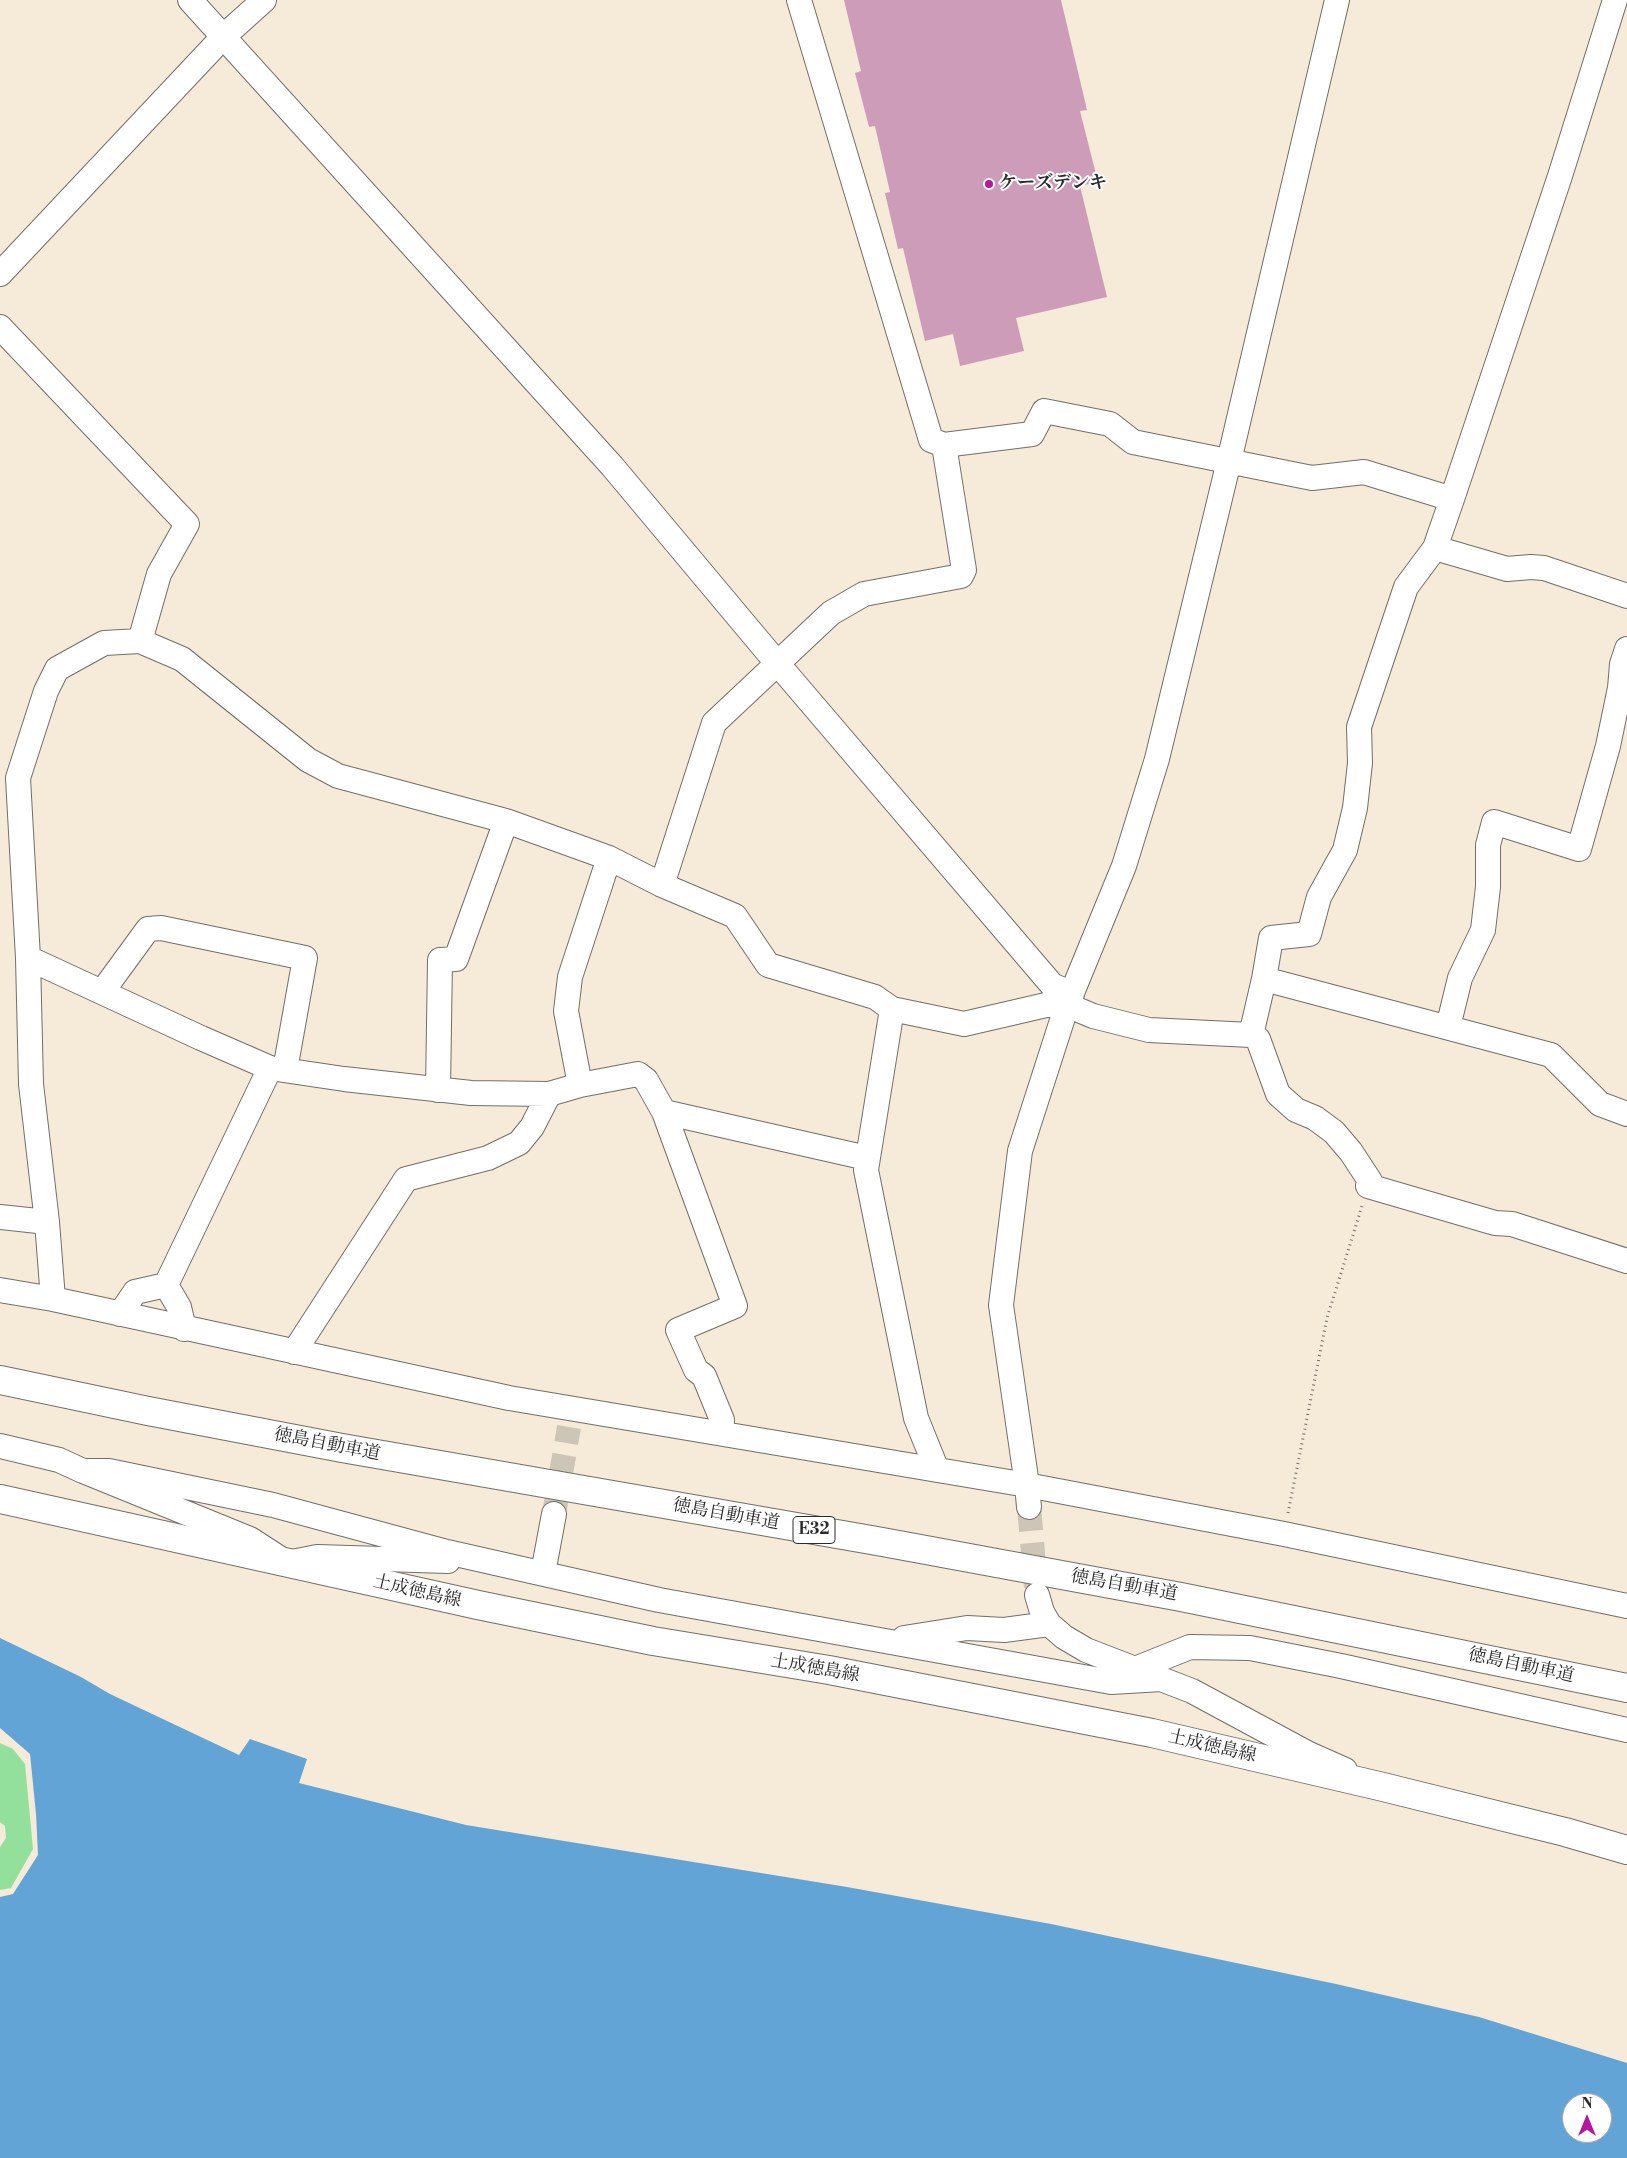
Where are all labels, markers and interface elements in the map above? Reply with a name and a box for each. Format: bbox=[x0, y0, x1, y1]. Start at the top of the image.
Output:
place label: ケーズデンキ bbox=[999, 173, 1107, 195]
marker: ケーズデンキ bbox=[983, 178, 995, 190]
street label: 徳島自動車道 bbox=[272, 1424, 382, 1466]
street label: 徳島自動車道 bbox=[671, 1495, 781, 1535]
road number: E32 bbox=[793, 1516, 835, 1544]
street label: 徳島自動車道 bbox=[1069, 1566, 1179, 1606]
street label: 土成徳島線 bbox=[371, 1571, 463, 1613]
street label: 徳島自動車道 bbox=[1466, 1644, 1576, 1688]
street label: 土成徳島線 bbox=[769, 1651, 861, 1687]
street label: 土成徳島線 bbox=[1166, 1726, 1258, 1768]
north arrow bbox=[1562, 2093, 1612, 2143]
text: N bbox=[1581, 2095, 1593, 2113]

